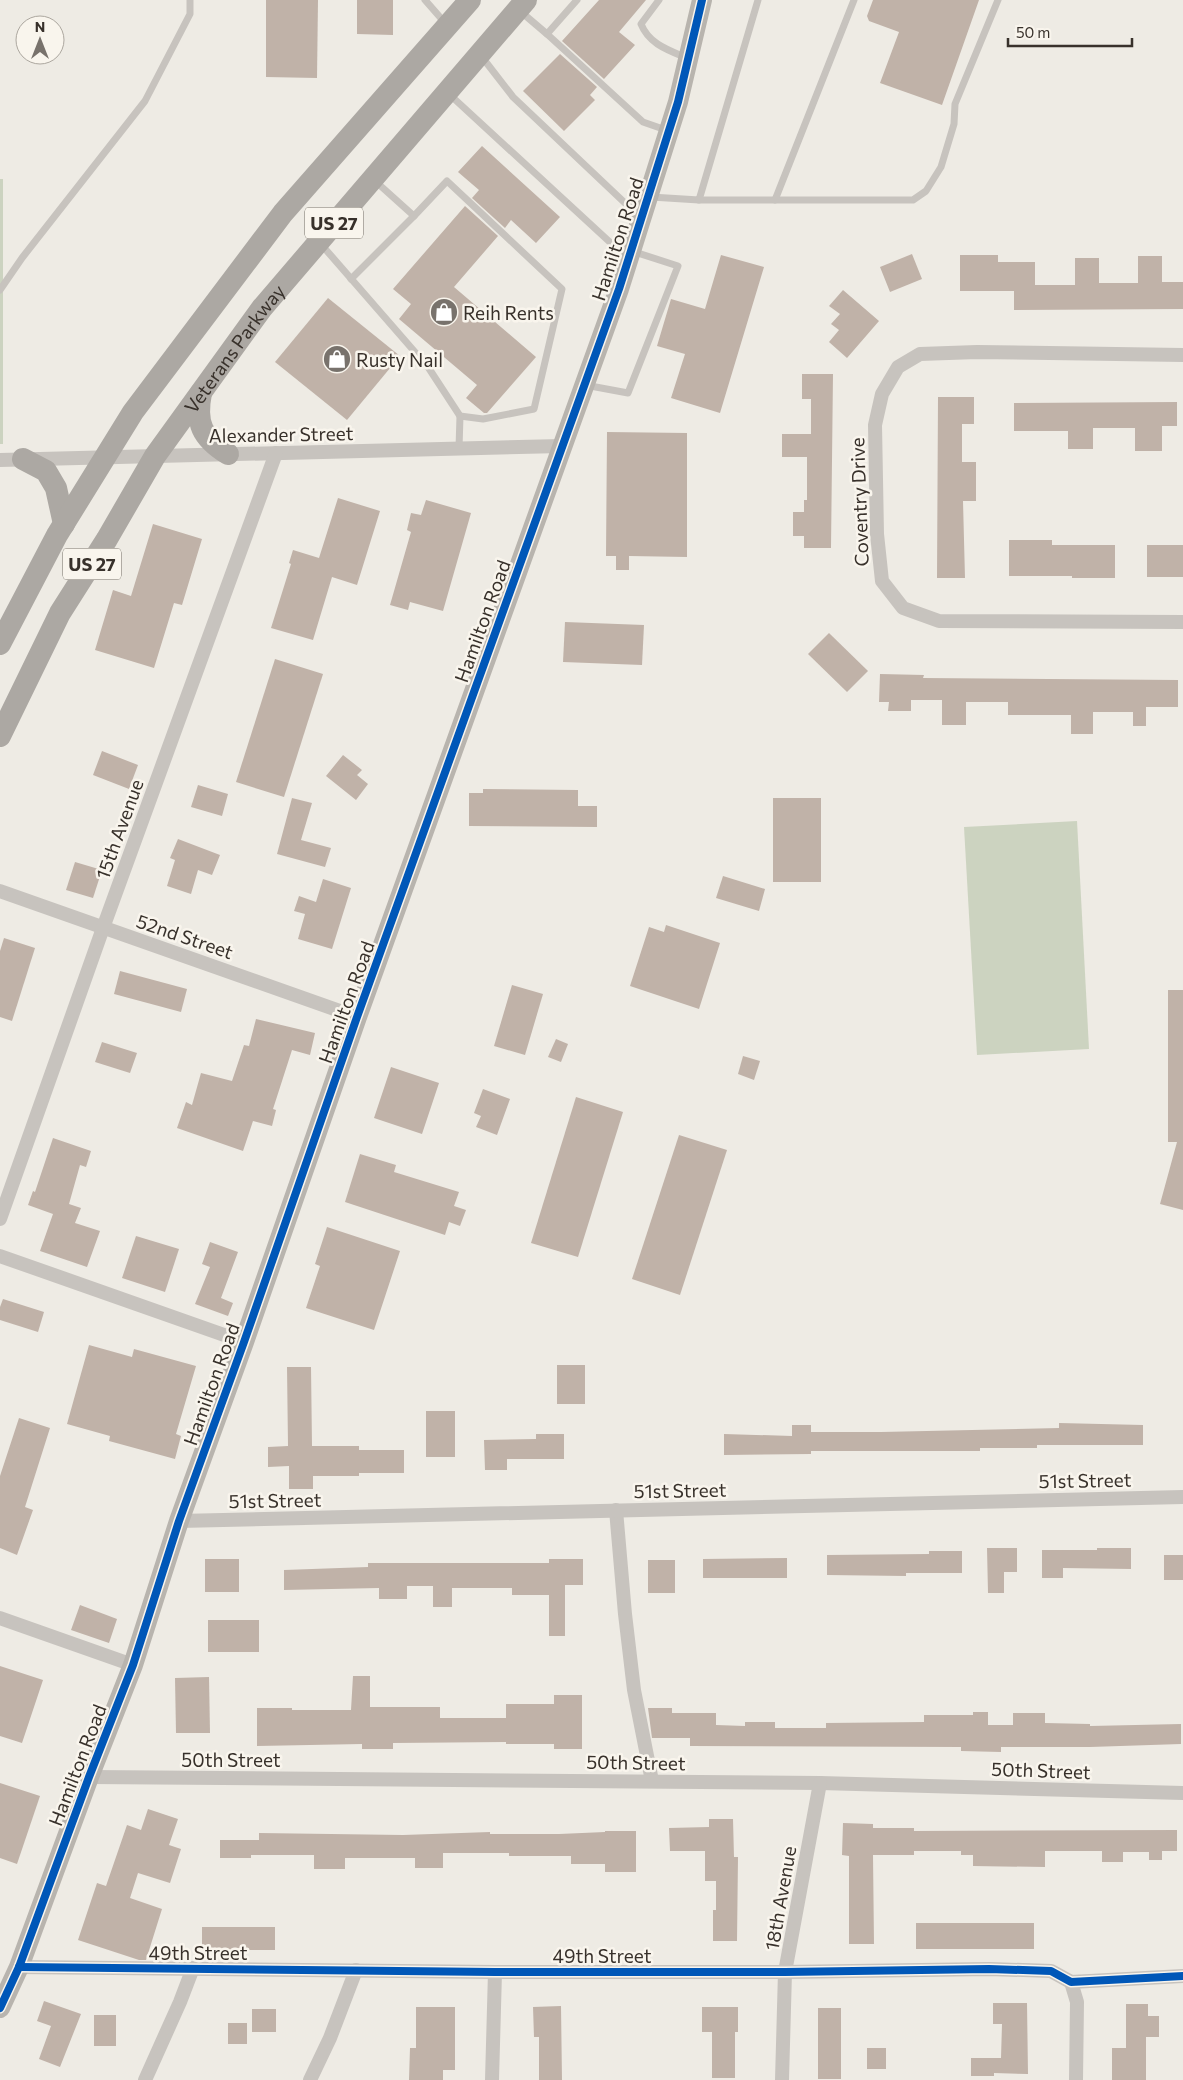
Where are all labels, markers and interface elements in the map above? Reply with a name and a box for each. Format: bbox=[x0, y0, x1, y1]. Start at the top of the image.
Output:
north arrow bbox=[15, 15, 65, 65]
scale bar bbox=[1008, 15, 1132, 47]
text: N bbox=[35, 18, 45, 35]
text: 50 m bbox=[1016, 23, 1050, 41]
street label: Hamilton Road bbox=[586, 174, 648, 304]
road number: US 27 bbox=[305, 208, 363, 238]
street label: Veterans Parkway bbox=[179, 279, 289, 417]
shop icon: Reih Rents bbox=[429, 297, 459, 327]
place label: Reih Rents bbox=[463, 301, 554, 324]
shop icon: Rusty Nail bbox=[322, 344, 352, 374]
place label: Rusty Nail bbox=[356, 348, 443, 371]
street label: Alexander Street bbox=[208, 421, 354, 447]
street label: Coventry Drive bbox=[845, 437, 873, 567]
road number: US 27 bbox=[63, 548, 121, 580]
street label: Hamilton Road bbox=[449, 557, 515, 685]
street label: 15th Avenue bbox=[90, 776, 148, 882]
street label: 52nd Street bbox=[134, 909, 237, 963]
street label: Hamilton Road bbox=[313, 938, 379, 1066]
street label: Hamilton Road bbox=[178, 1320, 244, 1448]
street label: 51st Street bbox=[1038, 1468, 1132, 1492]
street label: 51st Street bbox=[633, 1478, 727, 1502]
street label: 51st Street bbox=[228, 1488, 322, 1512]
street label: Hamilton Road bbox=[43, 1701, 111, 1829]
street label: 50th Street bbox=[181, 1748, 281, 1771]
street label: 50th Street bbox=[586, 1750, 686, 1774]
street label: 50th Street bbox=[991, 1757, 1091, 1783]
street label: 18th Avenue bbox=[760, 1844, 800, 1952]
street label: 49th Street bbox=[149, 1941, 248, 1964]
street label: 49th Street bbox=[553, 1944, 652, 1967]

